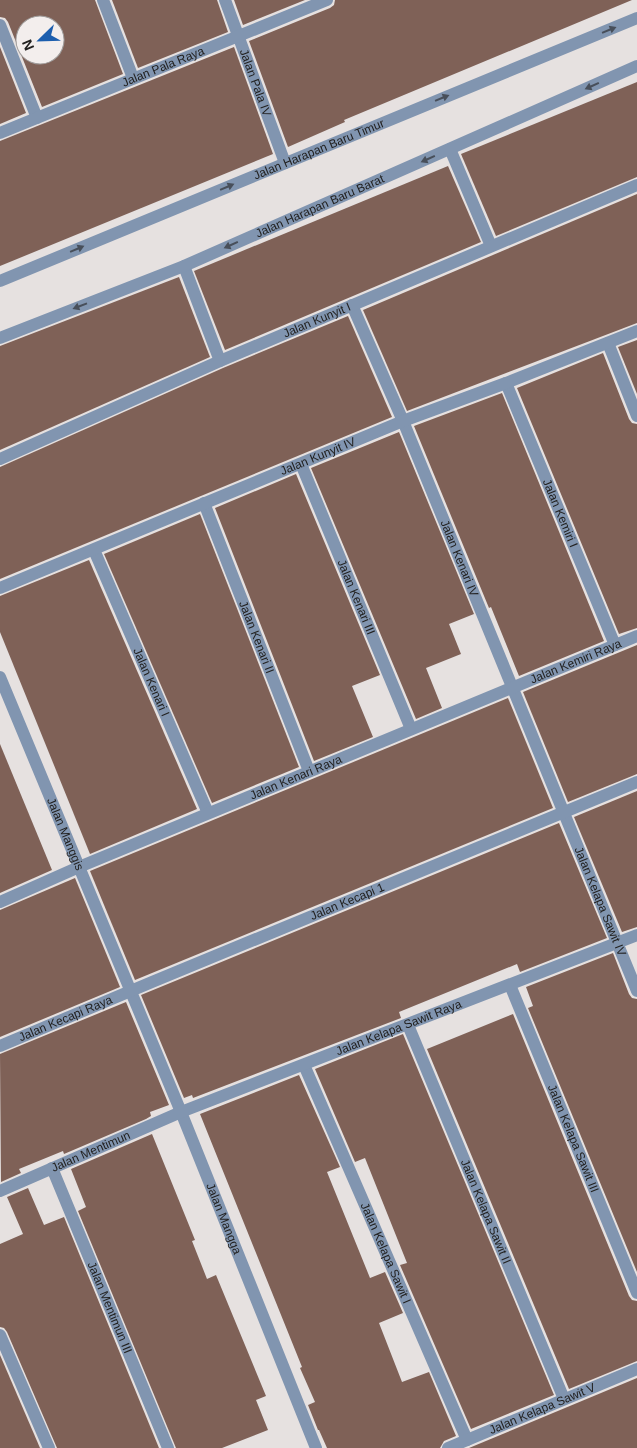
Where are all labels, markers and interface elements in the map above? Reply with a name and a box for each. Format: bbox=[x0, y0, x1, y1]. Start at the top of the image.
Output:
north arrow bbox=[15, 15, 65, 65]
one-way arrow bbox=[602, 25, 616, 33]
text: N bbox=[19, 37, 37, 53]
street label: Jalan Pala Raya bbox=[120, 44, 206, 90]
street label: Jalan Pala IV bbox=[237, 47, 274, 118]
one-way arrow bbox=[585, 82, 599, 90]
one-way arrow bbox=[435, 94, 449, 102]
street label: Jalan Harapan Baru Timur bbox=[251, 116, 386, 183]
one-way arrow bbox=[421, 155, 435, 163]
street label: Jalan Harapan Baru Barat bbox=[253, 171, 387, 241]
one-way arrow bbox=[220, 183, 235, 190]
one-way arrow bbox=[224, 242, 238, 250]
one-way arrow bbox=[70, 245, 84, 253]
street label: Jalan Kunyit I bbox=[281, 300, 353, 341]
one-way arrow bbox=[73, 303, 88, 310]
street label: Jalan Kunyit IV bbox=[278, 434, 358, 478]
street label: Jalan Kemiri I bbox=[540, 477, 581, 549]
street label: Jalan Kenari IV bbox=[437, 518, 481, 599]
street label: Jalan Kenari III bbox=[334, 557, 378, 637]
street label: Jalan Kenari II bbox=[236, 599, 277, 675]
street label: Jalan Kemiri Raya bbox=[528, 636, 624, 686]
street label: Jalan Kenari I bbox=[130, 646, 172, 719]
street label: Jalan Kenari Raya bbox=[248, 752, 344, 803]
street label: Jalan Manggis bbox=[44, 795, 87, 872]
street label: Jalan Kelapa Sawit IV bbox=[572, 845, 629, 958]
street label: Jalan Kecapi 1 bbox=[308, 880, 387, 923]
street label: Jalan Kecapi Raya bbox=[17, 992, 115, 1044]
street label: Jalan Kelapa Sawit Raya bbox=[334, 997, 464, 1058]
street label: Jalan Kelapa Sawit III bbox=[545, 1082, 602, 1195]
street label: Jalan Mentimun bbox=[49, 1128, 132, 1175]
street label: Jalan Kelapa Sawit II bbox=[458, 1157, 514, 1266]
street label: Jalan Mangga bbox=[203, 1181, 245, 1257]
street label: Jalan Kelapa Sawit I bbox=[358, 1200, 414, 1306]
street label: Jalan Mentimun III bbox=[85, 1259, 135, 1356]
street label: Jalan Kelapa Sawit V bbox=[487, 1380, 597, 1437]

